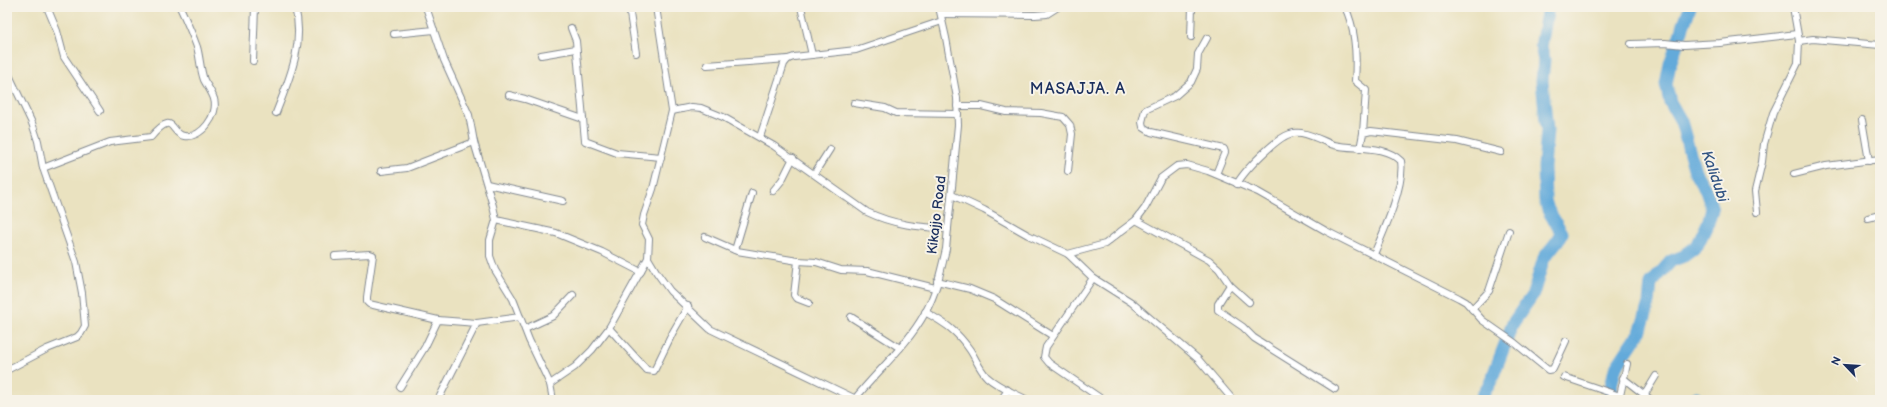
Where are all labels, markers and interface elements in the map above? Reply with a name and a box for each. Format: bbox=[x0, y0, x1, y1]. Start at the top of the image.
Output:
district label: MASAJJA. A bbox=[1030, 80, 1126, 99]
water label: Kalidubi bbox=[1697, 148, 1732, 205]
street label: Kikajjo Road bbox=[923, 175, 950, 255]
north arrow bbox=[1825, 345, 1865, 385]
text: N bbox=[1829, 354, 1844, 367]

